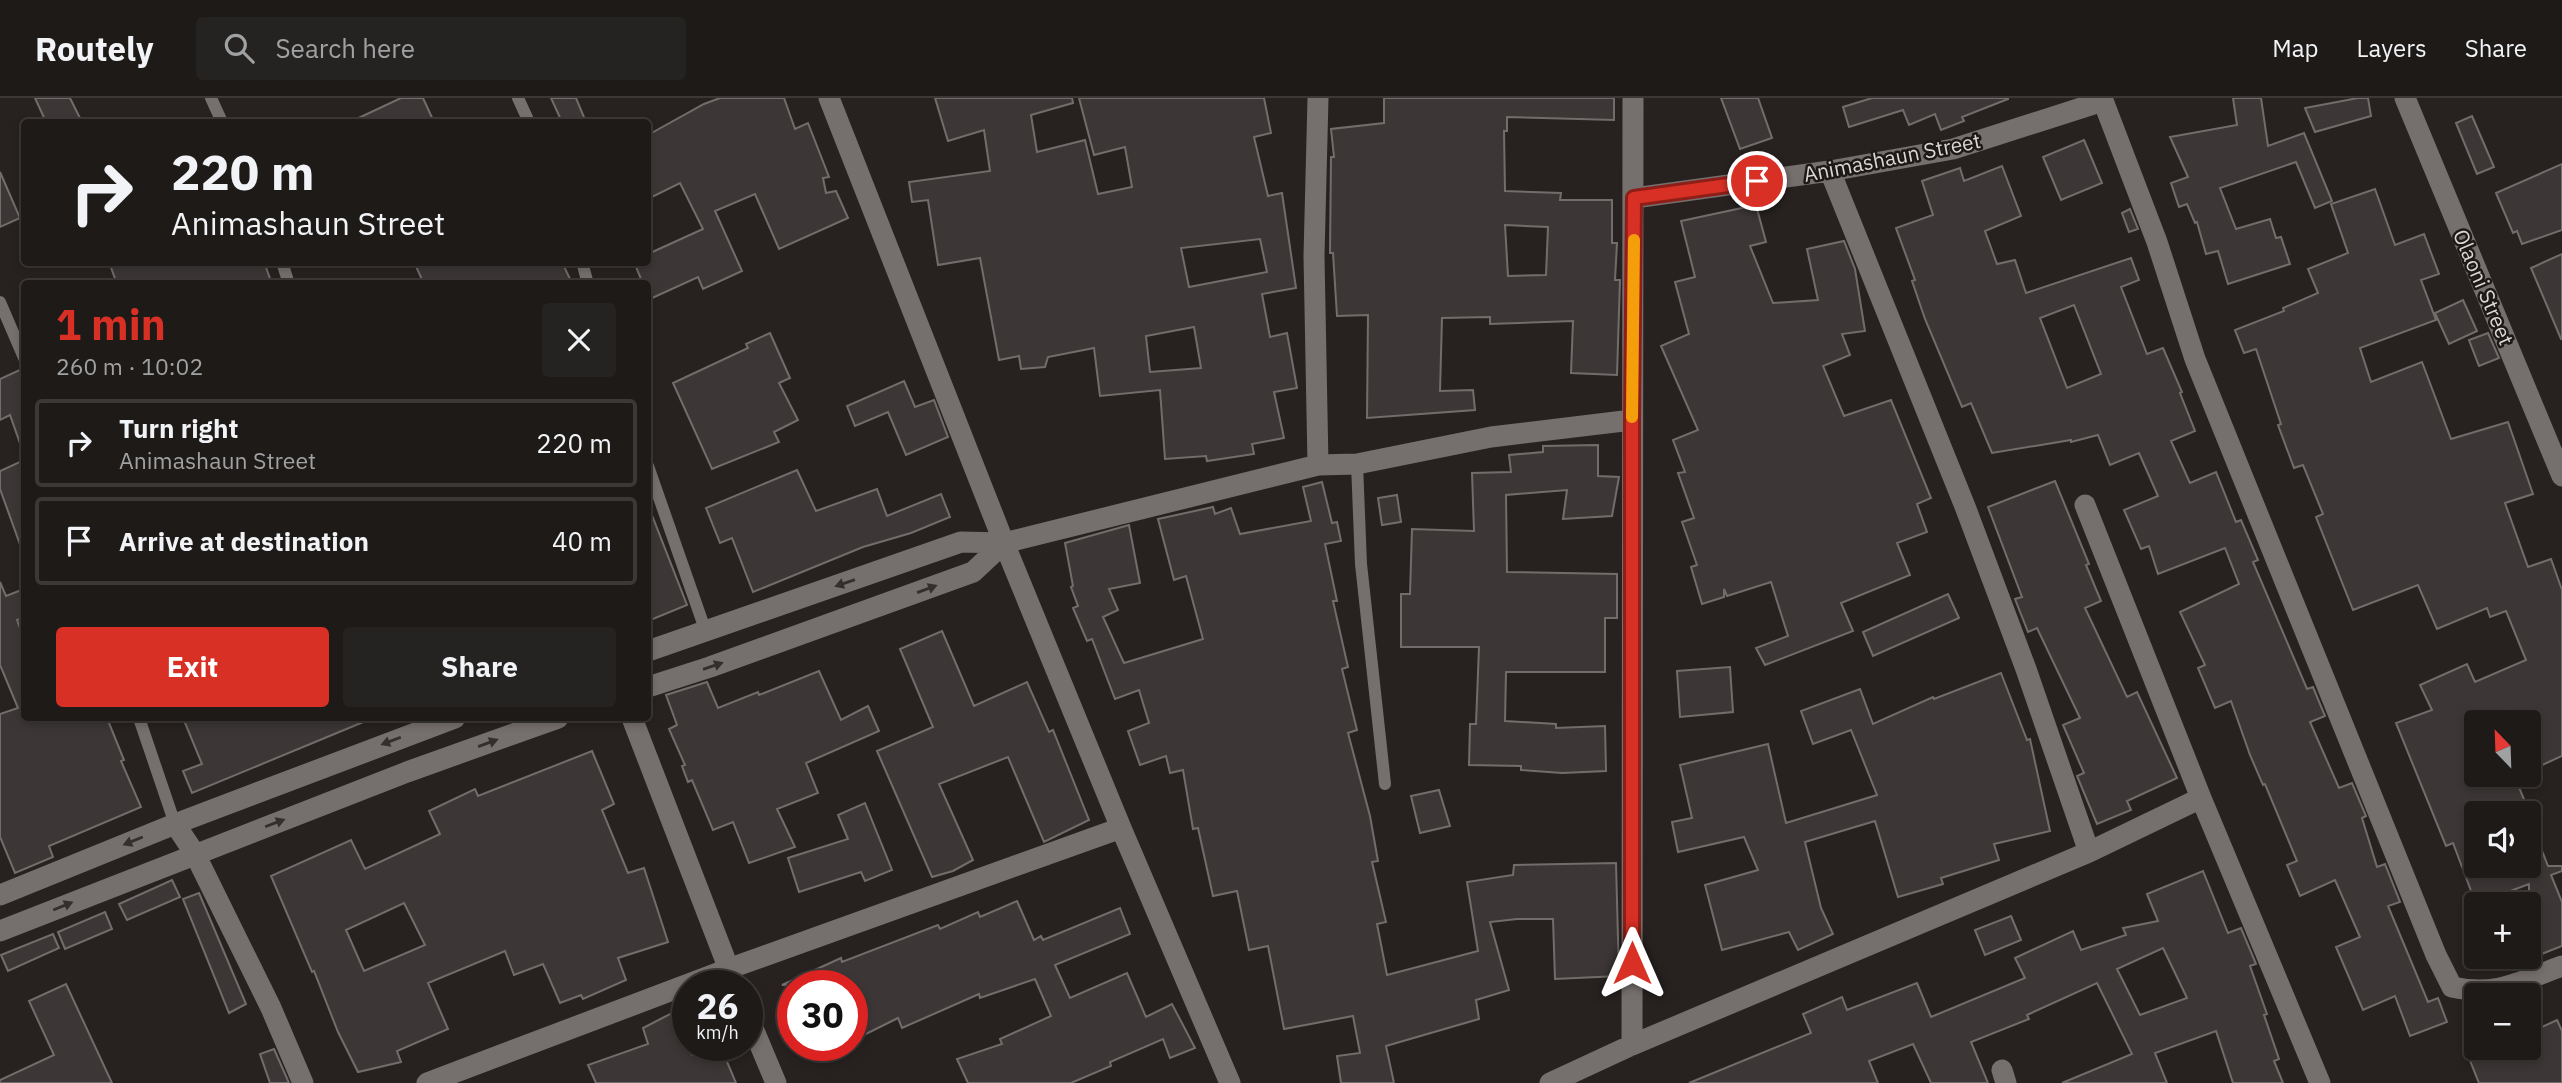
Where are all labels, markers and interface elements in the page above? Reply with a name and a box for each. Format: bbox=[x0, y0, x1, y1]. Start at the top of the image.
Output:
search box bbox=[196, 17, 686, 80]
text: Routely bbox=[35, 27, 154, 70]
icon: search bbox=[220, 29, 258, 67]
text: Search here bbox=[276, 31, 415, 65]
text: Map bbox=[2272, 32, 2319, 64]
text: Layers bbox=[2357, 32, 2427, 64]
text: Share bbox=[2465, 32, 2527, 64]
street label: Animashaun Street bbox=[1801, 126, 1983, 188]
text: 220 m bbox=[171, 140, 315, 203]
icon: right bbox=[56, 147, 147, 238]
pin bbox=[1727, 151, 1787, 211]
icon: arrive bbox=[1738, 162, 1776, 200]
text: Animashaun Street bbox=[171, 202, 445, 244]
street label: Olaoni Street bbox=[2447, 225, 2521, 349]
text: 1 min bbox=[56, 297, 166, 352]
button: close bbox=[542, 303, 616, 377]
text: 260 m · 10:02 bbox=[56, 351, 203, 381]
text: Turn right bbox=[119, 411, 238, 445]
icon: right bbox=[60, 424, 98, 462]
text: 220 m bbox=[536, 426, 612, 460]
text: Animashaun Street bbox=[119, 445, 316, 475]
icon: arrive bbox=[60, 522, 98, 560]
text: Arrive at destination bbox=[119, 524, 369, 558]
text: 40 m bbox=[552, 524, 612, 558]
one-way arrow bbox=[834, 578, 855, 589]
one-way arrow bbox=[916, 583, 937, 594]
button: Exit bbox=[56, 627, 329, 707]
button: Share bbox=[343, 627, 616, 707]
one-way arrow bbox=[702, 660, 723, 671]
north arrow bbox=[2464, 710, 2541, 788]
map controls bbox=[2464, 710, 2541, 1060]
one-way arrow bbox=[380, 736, 401, 747]
one-way arrow bbox=[477, 737, 498, 748]
button: sound bbox=[2464, 801, 2541, 878]
one-way arrow bbox=[265, 817, 286, 828]
one-way arrow bbox=[122, 836, 143, 847]
button: + bbox=[2464, 892, 2541, 969]
one-way arrow bbox=[53, 901, 74, 912]
position arrow bbox=[1595, 926, 1669, 1000]
speed limit sign: 30 bbox=[777, 970, 868, 1061]
text: 26 bbox=[696, 983, 739, 1029]
button: − bbox=[2464, 983, 2541, 1060]
text: km/h bbox=[696, 1021, 739, 1044]

